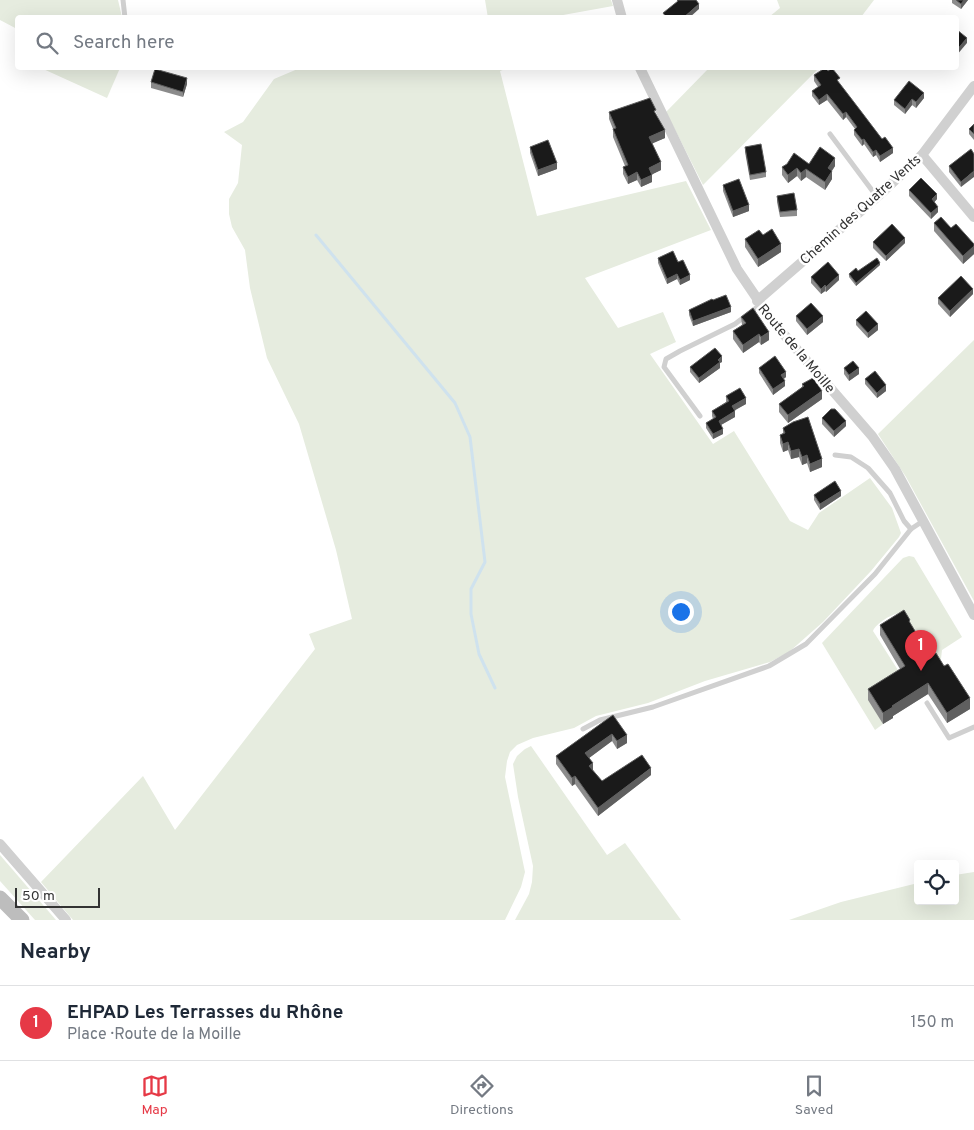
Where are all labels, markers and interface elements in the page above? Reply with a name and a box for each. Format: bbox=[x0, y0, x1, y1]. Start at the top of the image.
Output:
search box bbox=[15, 15, 959, 70]
icon: search bbox=[33, 29, 61, 57]
text: Search here bbox=[73, 31, 175, 55]
street label: Chemin des Quatre Vents bbox=[797, 151, 925, 269]
street label: Route de la Moille bbox=[754, 301, 838, 397]
your location bbox=[668, 599, 694, 625]
pin: 1 bbox=[905, 630, 937, 671]
map controls bbox=[914, 860, 959, 905]
button: locate bbox=[914, 860, 959, 905]
scale bar bbox=[15, 885, 100, 908]
text: 50 m bbox=[22, 888, 55, 905]
text: Nearby bbox=[20, 939, 91, 966]
text: EHPAD Les Terrasses du Rhône bbox=[67, 1001, 343, 1025]
text: 1 bbox=[33, 1013, 39, 1033]
text: 150 m bbox=[911, 1013, 954, 1033]
text: Place · Route de la Moille bbox=[67, 1025, 241, 1045]
tab: Map bbox=[141, 1072, 169, 1119]
tab: Directions bbox=[450, 1072, 514, 1119]
tab: Saved bbox=[795, 1072, 833, 1119]

